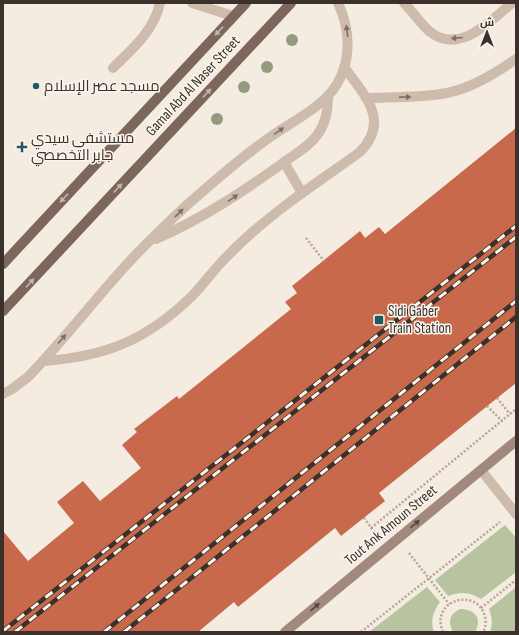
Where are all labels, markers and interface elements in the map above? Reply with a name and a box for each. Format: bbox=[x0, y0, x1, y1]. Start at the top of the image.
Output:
north arrow bbox=[467, 12, 507, 52]
text: ش bbox=[480, 16, 494, 29]
one-way arrow bbox=[344, 25, 350, 37]
one-way arrow bbox=[214, 26, 224, 36]
street label: Gamal Abd Al Naser Street bbox=[142, 32, 245, 140]
one-way arrow bbox=[451, 35, 463, 42]
place label: مسجد عصر الإسلام bbox=[44, 77, 160, 96]
marker: مسجد عصر الإسلام bbox=[31, 81, 41, 91]
one-way arrow bbox=[202, 88, 212, 98]
one-way arrow bbox=[399, 93, 411, 100]
one-way arrow bbox=[274, 127, 284, 135]
place label: مستشفى سيدي جابر التخصصي bbox=[31, 129, 134, 167]
marker: مستشفى سيدي جابر التخصصي bbox=[16, 141, 28, 153]
one-way arrow bbox=[114, 183, 123, 193]
one-way arrow bbox=[59, 193, 69, 203]
one-way arrow bbox=[228, 194, 238, 202]
one-way arrow bbox=[174, 208, 184, 218]
one-way arrow bbox=[25, 278, 34, 288]
place label: Sidi Gaber Train Station bbox=[388, 302, 451, 338]
marker: Sidi Gaber Train Station bbox=[373, 314, 385, 326]
one-way arrow bbox=[57, 335, 66, 344]
street label: Tout Ank Amoun Street bbox=[341, 480, 442, 569]
one-way arrow bbox=[410, 520, 421, 529]
one-way arrow bbox=[310, 603, 321, 612]

